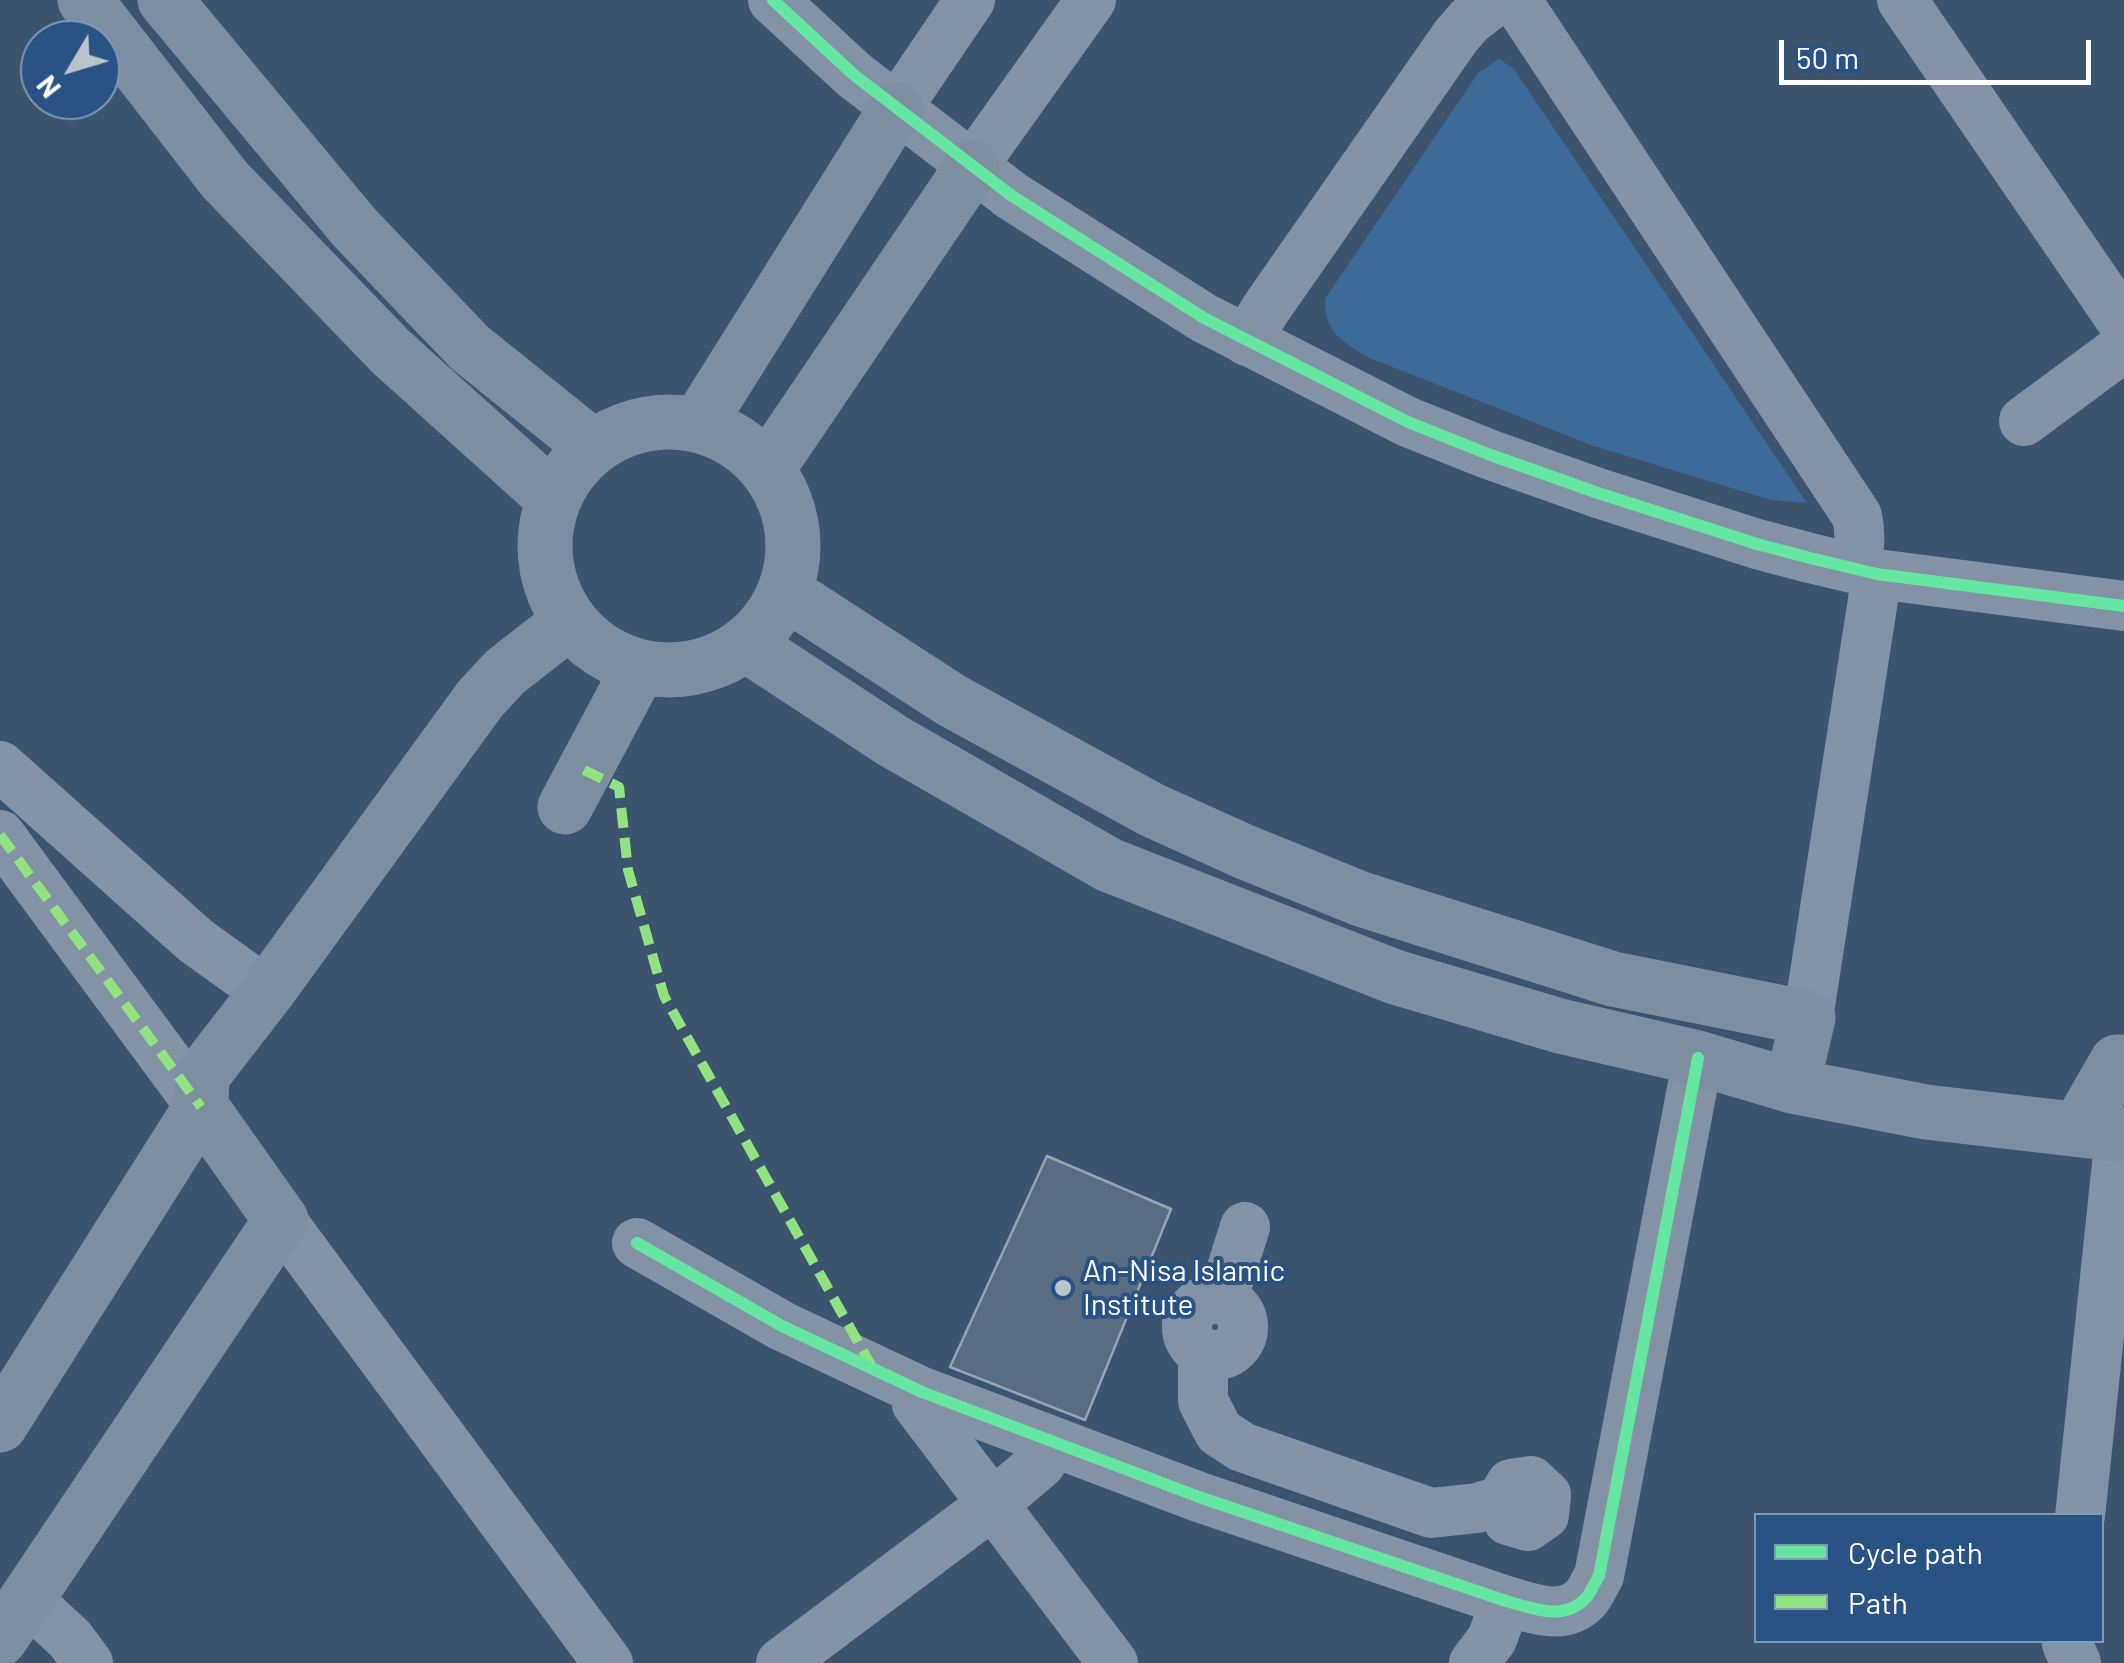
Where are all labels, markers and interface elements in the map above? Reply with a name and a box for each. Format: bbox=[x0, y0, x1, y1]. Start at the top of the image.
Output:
north arrow bbox=[20, 20, 120, 120]
scale bar bbox=[1784, 20, 2096, 82]
text: 50 m bbox=[1796, 39, 1859, 75]
text: N bbox=[29, 69, 67, 105]
place label: An-Nisa Islamic Institute bbox=[1083, 1253, 1285, 1324]
marker: An-Nisa Islamic Institute bbox=[1052, 1277, 1074, 1299]
legend bbox=[1754, 1513, 2104, 1643]
text: Cycle path bbox=[1848, 1534, 1983, 1570]
text: Path bbox=[1848, 1584, 1908, 1620]

